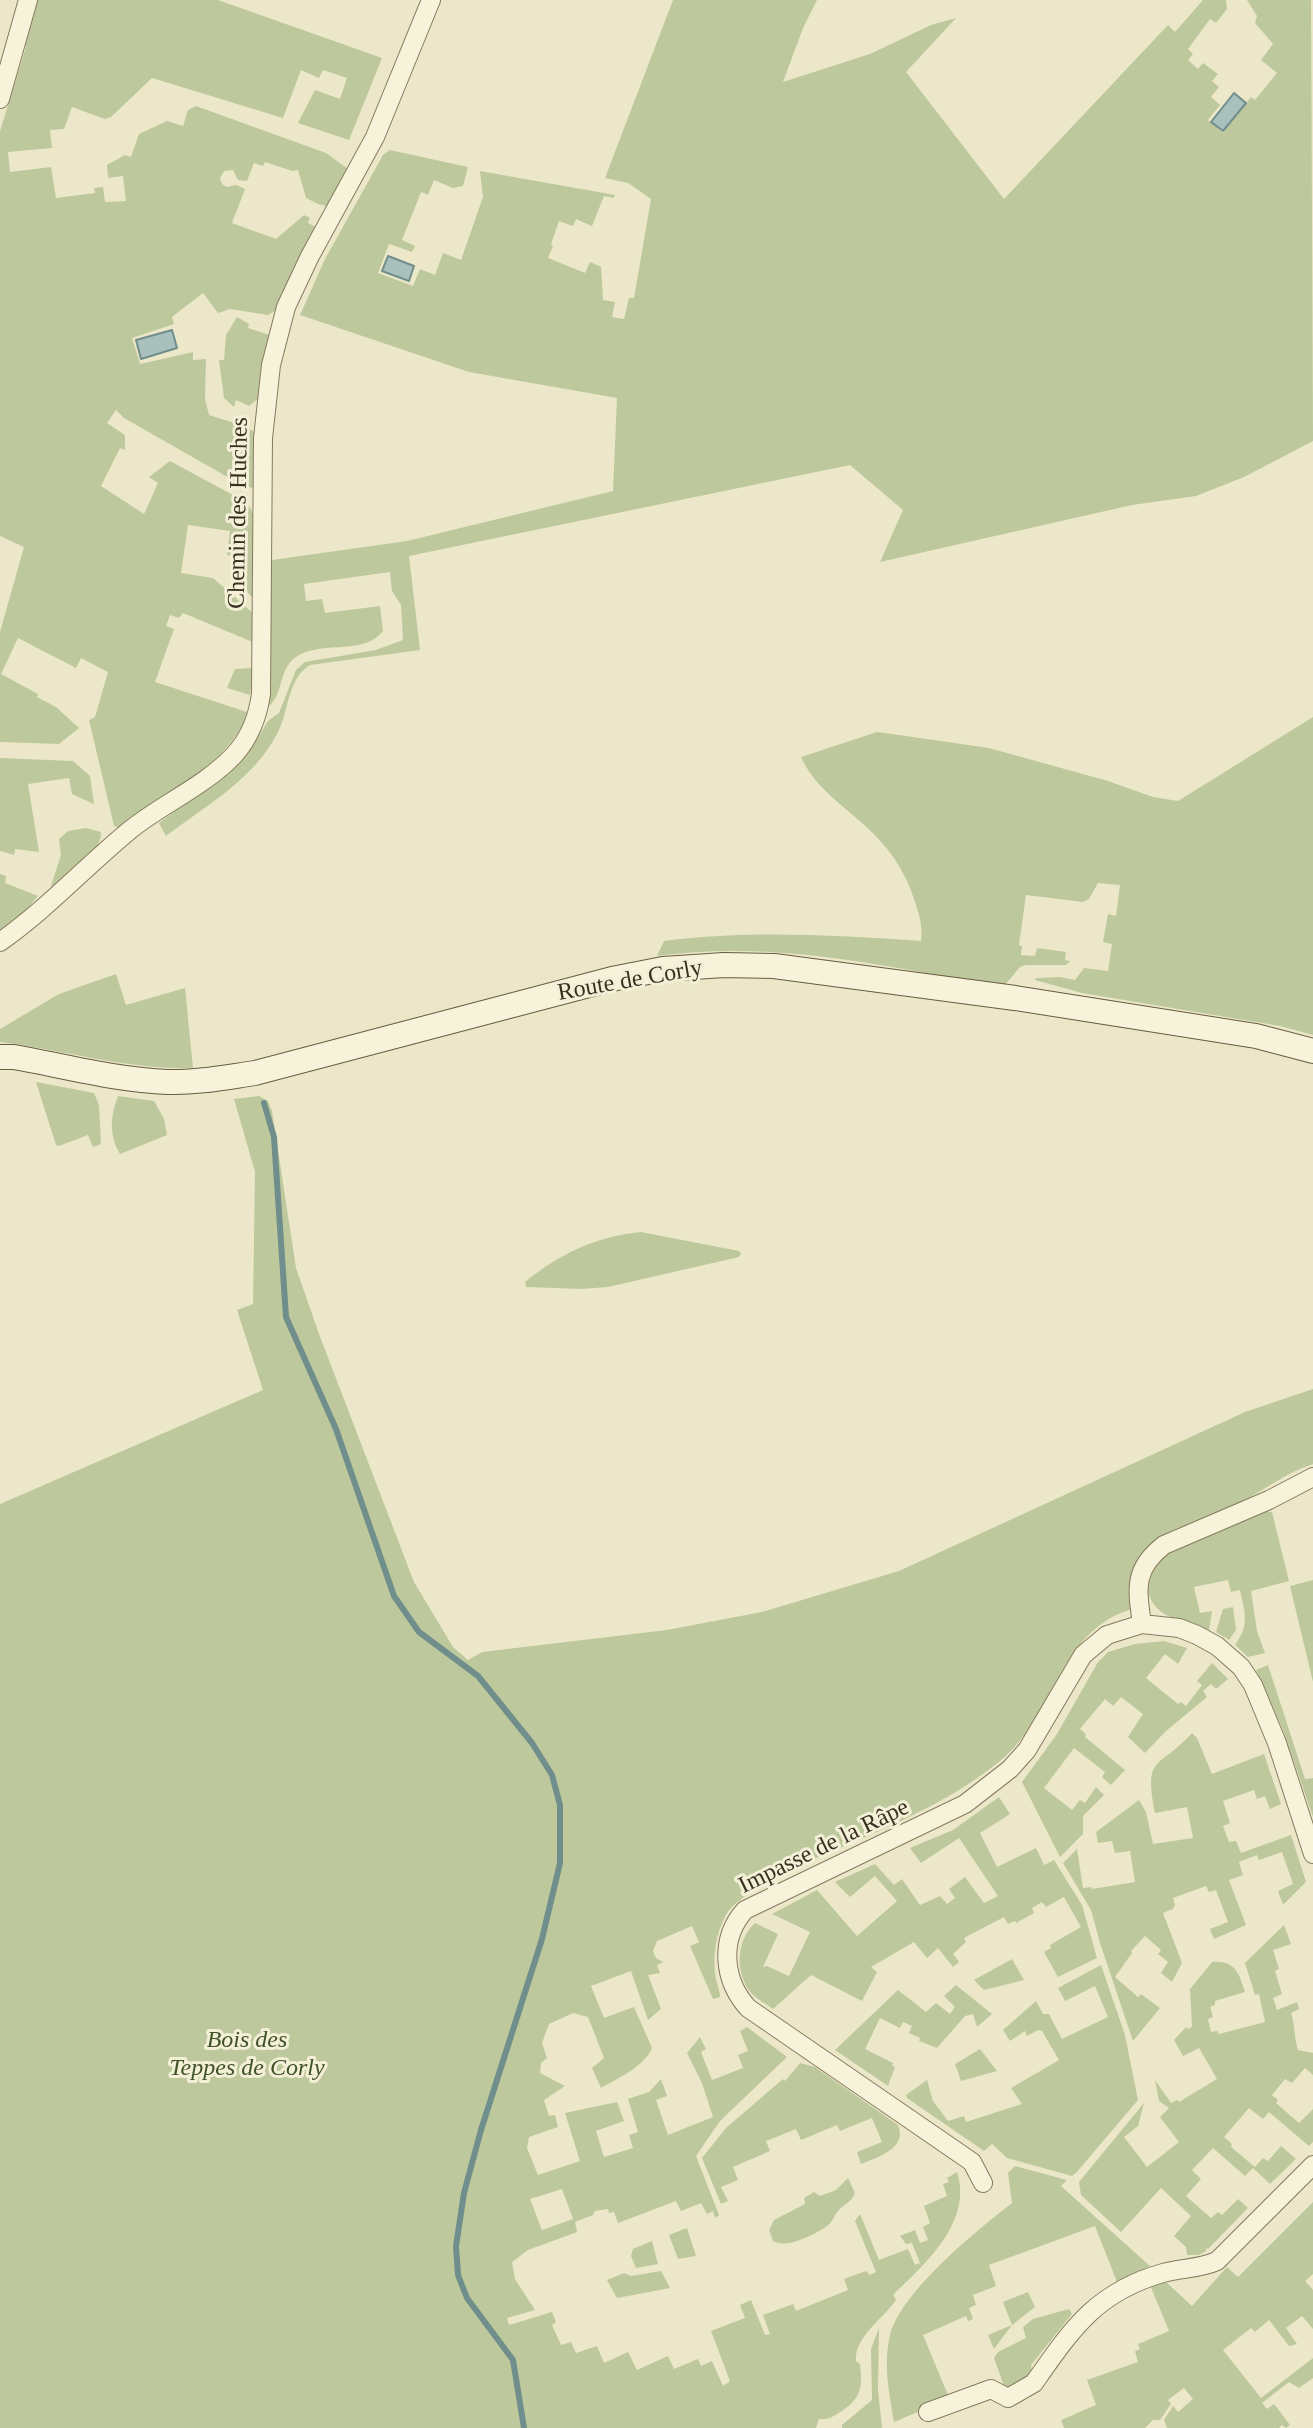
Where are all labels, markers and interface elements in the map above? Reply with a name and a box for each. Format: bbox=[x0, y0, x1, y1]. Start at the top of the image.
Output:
street label: Chemin des Huches bbox=[223, 417, 255, 609]
street label: Route de Corly bbox=[555, 954, 705, 1008]
street label: Impasse de la Râpe bbox=[734, 1793, 914, 1901]
park label: Bois des Teppes de Corly bbox=[169, 2027, 325, 2083]

